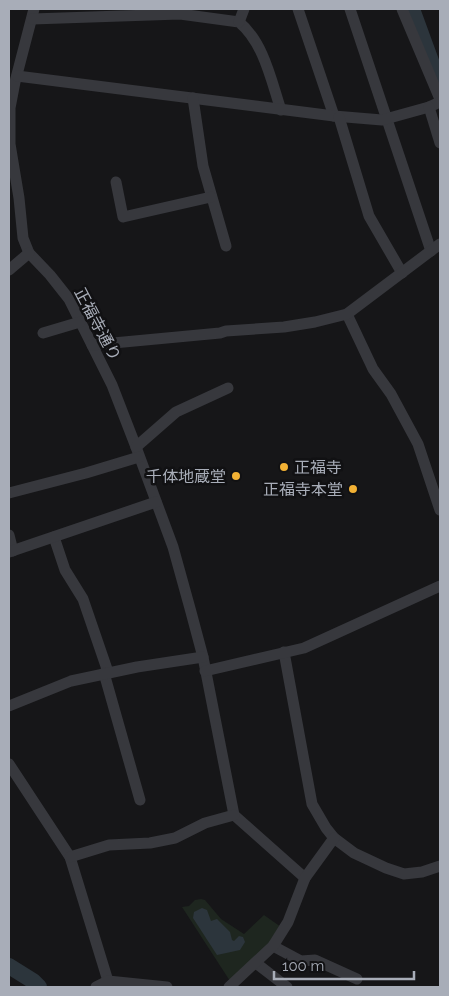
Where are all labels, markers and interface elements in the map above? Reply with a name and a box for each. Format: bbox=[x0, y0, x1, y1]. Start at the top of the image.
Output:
street label: 正福寺通り bbox=[70, 284, 125, 364]
place label: 正福寺 bbox=[294, 458, 342, 477]
marker: 正福寺 bbox=[278, 461, 290, 473]
place label: 千体地蔵堂 bbox=[146, 467, 226, 486]
marker: 千体地蔵堂 bbox=[230, 470, 242, 482]
place label: 正福寺本堂 bbox=[263, 480, 343, 499]
marker: 正福寺本堂 bbox=[347, 483, 359, 495]
scale bar bbox=[274, 948, 414, 980]
text: 100 m bbox=[282, 957, 324, 975]

